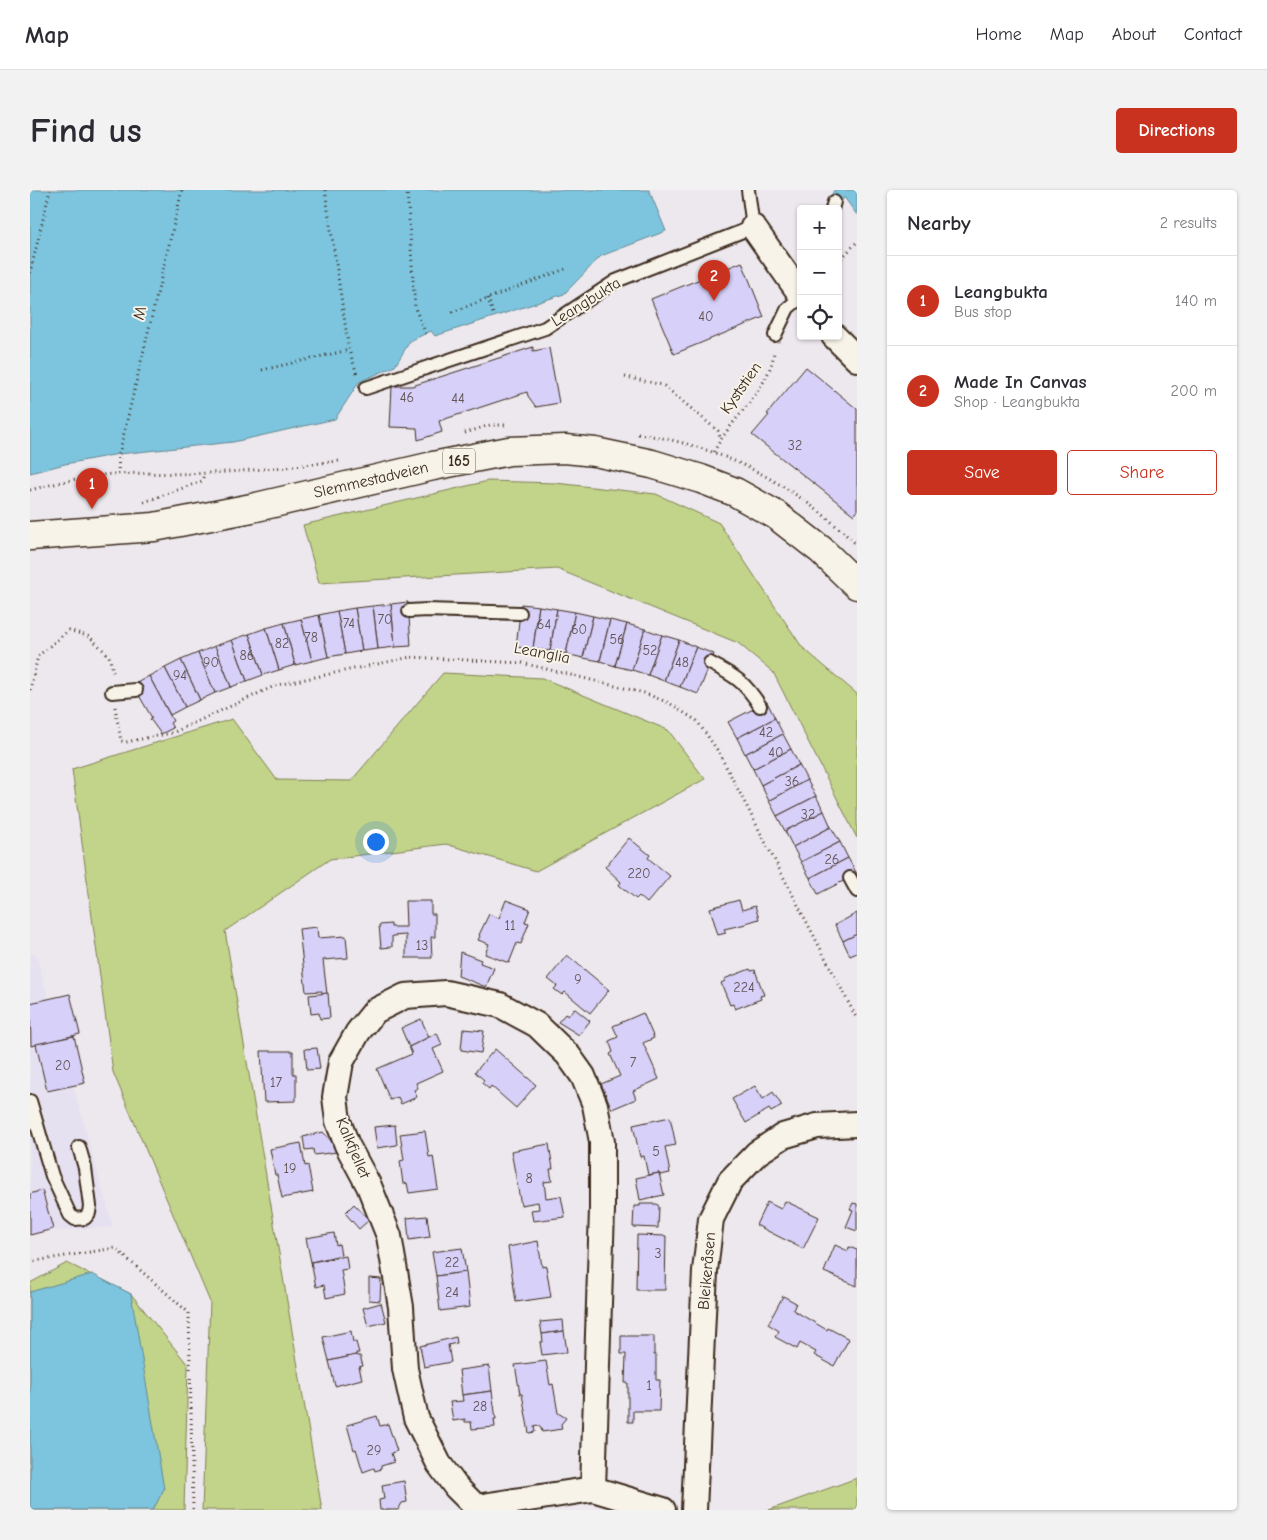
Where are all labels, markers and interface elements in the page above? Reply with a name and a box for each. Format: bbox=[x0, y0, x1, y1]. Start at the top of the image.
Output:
text: Map bbox=[25, 21, 69, 49]
text: Home bbox=[975, 24, 1022, 45]
text: Map bbox=[1050, 24, 1084, 45]
text: About bbox=[1112, 24, 1156, 45]
text: Contact bbox=[1184, 24, 1242, 45]
button: Directions bbox=[1116, 108, 1237, 153]
text: Find us bbox=[30, 110, 142, 151]
map controls bbox=[797, 205, 842, 340]
button: + bbox=[797, 205, 842, 250]
text: Nearby bbox=[907, 211, 971, 235]
text: 2 results bbox=[1160, 214, 1217, 232]
button: − bbox=[797, 250, 842, 295]
pin: 2 bbox=[698, 260, 730, 301]
street label: Leangbukta bbox=[548, 274, 624, 330]
text: Leangbukta bbox=[954, 281, 1048, 303]
text: 1 bbox=[920, 292, 926, 310]
text: 140 m bbox=[1175, 292, 1217, 310]
button: locate bbox=[797, 295, 842, 340]
text: Bus stop bbox=[954, 303, 1012, 321]
street label: M bbox=[130, 304, 150, 322]
house number: 40 bbox=[698, 308, 714, 325]
street label: Kyststien bbox=[717, 359, 765, 417]
text: Made In Canvas bbox=[954, 371, 1087, 393]
text: 2 bbox=[919, 382, 927, 400]
text: 200 m bbox=[1171, 382, 1217, 400]
house number: 46 bbox=[400, 389, 414, 406]
house number: 44 bbox=[451, 390, 465, 407]
text: Shop · Leangbukta bbox=[954, 393, 1080, 411]
house number: 32 bbox=[788, 437, 802, 454]
road number: 165 bbox=[443, 448, 475, 474]
button: Save bbox=[907, 450, 1057, 495]
button: Share bbox=[1067, 450, 1217, 495]
street label: Slemmestadveien bbox=[312, 458, 430, 502]
pin: 1 bbox=[76, 468, 108, 509]
house number: 70 bbox=[377, 611, 393, 628]
house number: 74 bbox=[343, 615, 355, 632]
house number: 64 bbox=[537, 616, 551, 633]
house number: 60 bbox=[571, 621, 587, 638]
house number: 78 bbox=[304, 629, 318, 646]
house number: 56 bbox=[609, 631, 625, 648]
house number: 82 bbox=[275, 635, 289, 652]
street label: Leanglia bbox=[512, 639, 572, 667]
house number: 52 bbox=[643, 642, 657, 659]
house number: 86 bbox=[240, 647, 254, 664]
house number: 90 bbox=[203, 654, 219, 671]
house number: 48 bbox=[675, 654, 689, 671]
house number: 94 bbox=[173, 667, 187, 684]
house number: 42 bbox=[759, 724, 773, 741]
house number: 40 bbox=[768, 744, 784, 761]
house number: 36 bbox=[785, 773, 799, 790]
house number: 32 bbox=[801, 806, 815, 823]
your location bbox=[363, 829, 389, 855]
house number: 26 bbox=[825, 851, 839, 868]
house number: 220 bbox=[627, 865, 651, 882]
house number: 11 bbox=[504, 917, 516, 934]
house number: 13 bbox=[416, 937, 428, 954]
house number: 9 bbox=[574, 971, 582, 988]
house number: 224 bbox=[733, 979, 755, 996]
house number: 7 bbox=[630, 1054, 637, 1071]
house number: 20 bbox=[55, 1057, 71, 1074]
house number: 17 bbox=[270, 1074, 282, 1091]
street label: Kalkfjellet bbox=[332, 1115, 374, 1182]
house number: 5 bbox=[652, 1143, 660, 1160]
house number: 19 bbox=[284, 1160, 296, 1177]
house number: 8 bbox=[525, 1170, 533, 1187]
street label: Bleikeråsen bbox=[695, 1231, 719, 1311]
house number: 3 bbox=[654, 1245, 662, 1262]
house number: 22 bbox=[445, 1254, 459, 1271]
house number: 24 bbox=[445, 1284, 459, 1301]
house number: 1 bbox=[646, 1377, 652, 1394]
house number: 28 bbox=[473, 1398, 487, 1415]
house number: 29 bbox=[367, 1442, 381, 1459]

